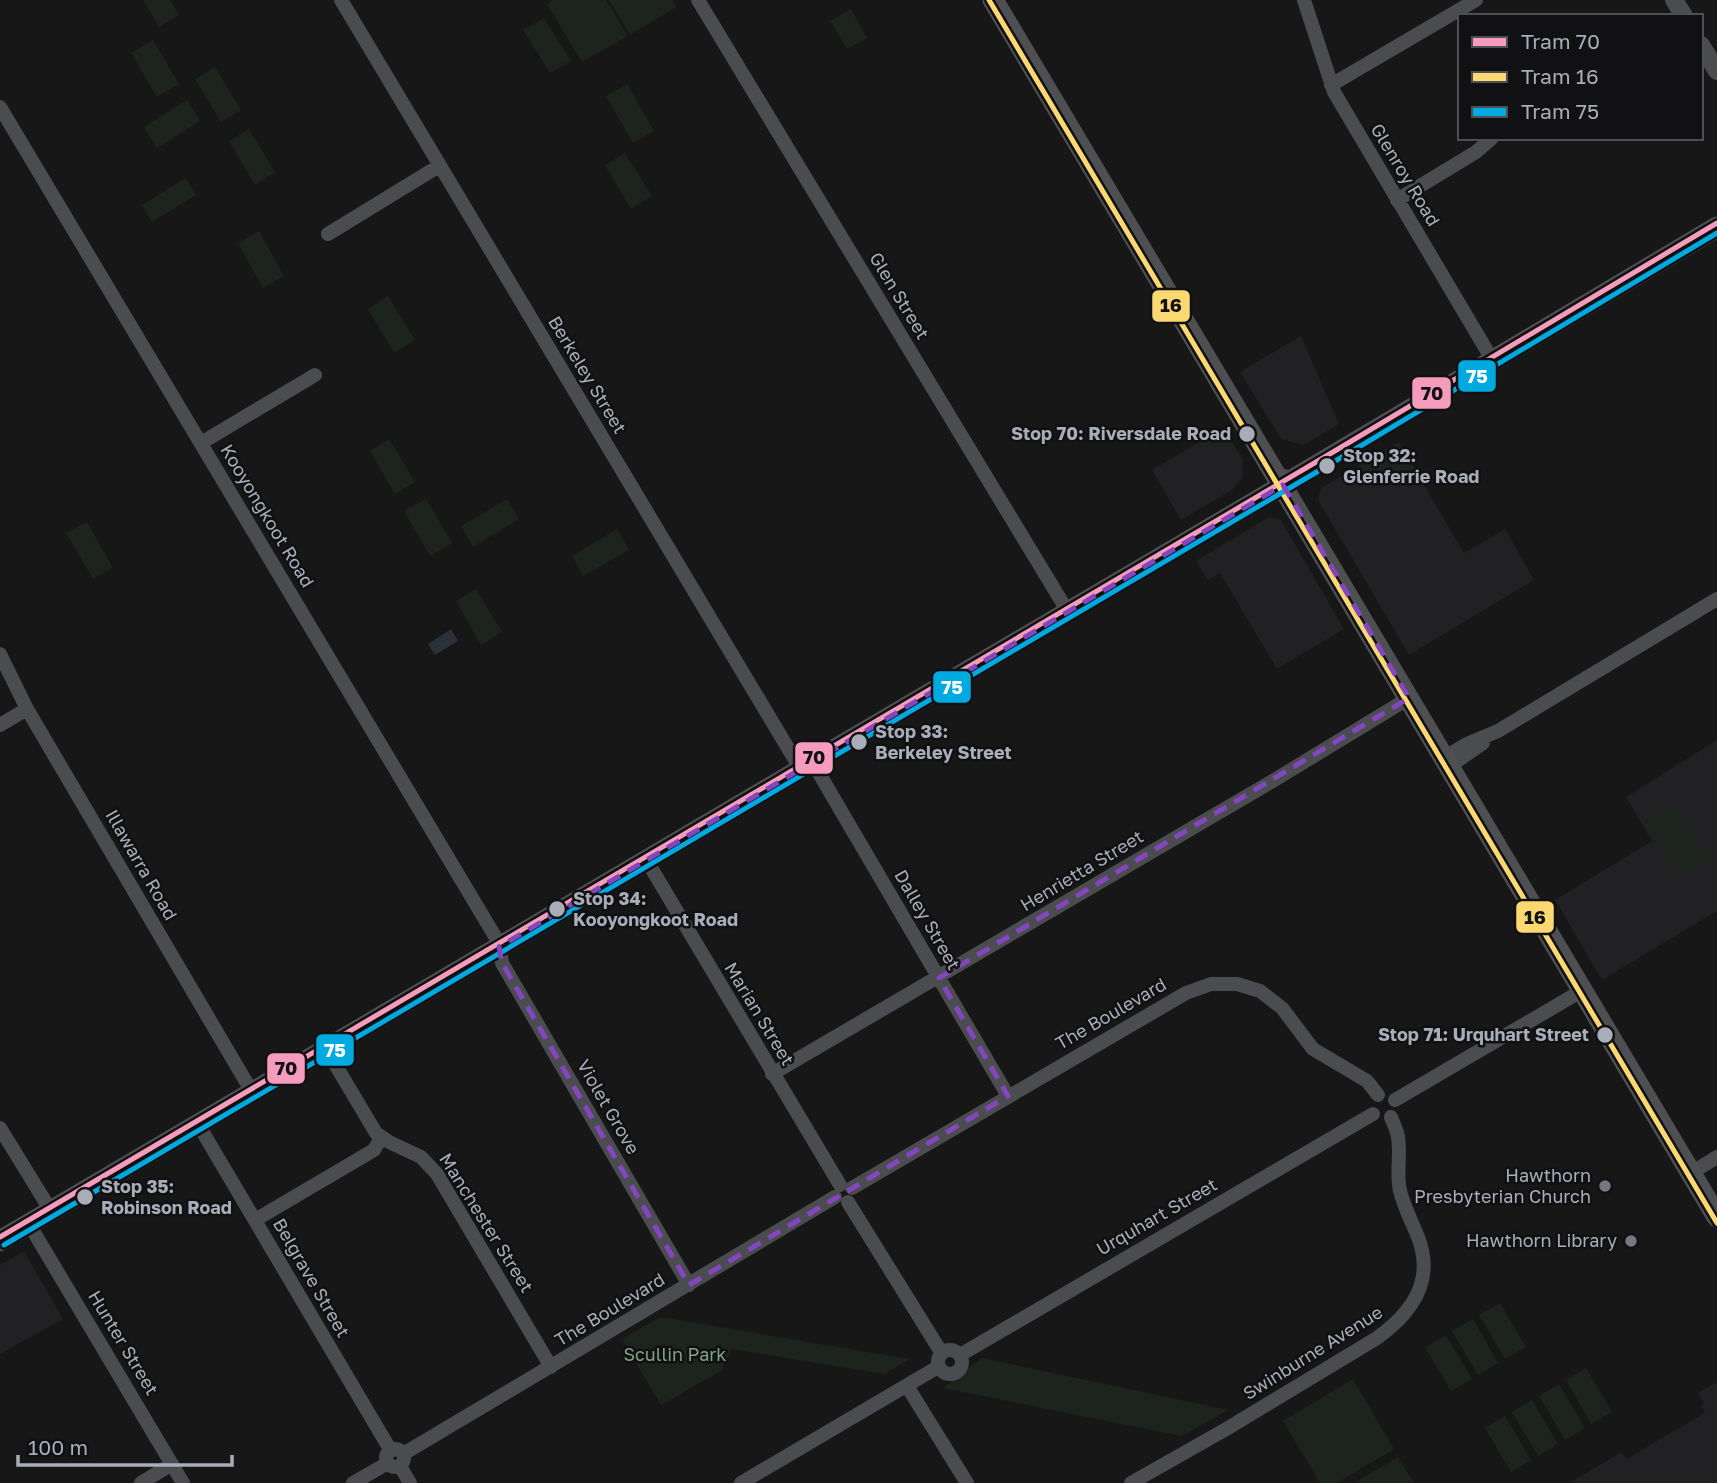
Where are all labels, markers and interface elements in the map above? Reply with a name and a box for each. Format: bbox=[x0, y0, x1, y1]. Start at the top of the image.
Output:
legend bbox=[1458, 14, 1703, 140]
text: Tram 70 bbox=[1521, 28, 1600, 54]
text: Tram 16 bbox=[1521, 63, 1599, 89]
text: Tram 75 bbox=[1521, 98, 1599, 124]
street label: Glenroy Road bbox=[1367, 119, 1445, 230]
street label: Glen Street bbox=[865, 248, 934, 343]
line badge: 16 bbox=[1151, 289, 1191, 323]
text: 16 bbox=[1160, 293, 1182, 316]
street label: Berkeley Street bbox=[544, 312, 632, 437]
line badge: 75 bbox=[1457, 359, 1497, 393]
text: 75 bbox=[1466, 364, 1488, 387]
line badge: 70 bbox=[1411, 376, 1452, 410]
text: 70 bbox=[1421, 381, 1443, 404]
place label: Stop 70: Riversdale Road bbox=[1011, 422, 1231, 444]
marker: Stop 70: Riversdale Road bbox=[1237, 424, 1257, 444]
street label: Kooyongkoot Road bbox=[216, 440, 319, 591]
place label: Stop 32: Glenferrie Road bbox=[1343, 444, 1479, 487]
marker: Stop 32: Glenferrie Road bbox=[1317, 456, 1337, 476]
line badge: 75 bbox=[932, 670, 972, 704]
text: 75 bbox=[941, 675, 963, 698]
place label: Stop 33: Berkeley Street bbox=[875, 720, 1012, 763]
marker: Stop 33: Berkeley Street bbox=[849, 732, 869, 752]
line badge: 70 bbox=[794, 741, 834, 775]
text: 70 bbox=[803, 745, 825, 768]
street label: Illawarra Road bbox=[101, 805, 182, 924]
street label: Henrietta Street bbox=[1016, 825, 1147, 916]
street label: Dalley Street bbox=[890, 865, 965, 974]
place label: Stop 34: Kooyongkoot Road bbox=[573, 887, 738, 930]
marker: Stop 34: Kooyongkoot Road bbox=[547, 899, 567, 919]
line badge: 16 bbox=[1515, 900, 1555, 934]
text: 16 bbox=[1524, 905, 1546, 928]
street label: Marian Street bbox=[720, 958, 799, 1069]
street label: The Boulevard bbox=[1051, 973, 1170, 1054]
place label: Stop 71: Urquhart Street bbox=[1378, 1023, 1589, 1045]
marker: Stop 71: Urquhart Street bbox=[1595, 1025, 1615, 1045]
line badge: 75 bbox=[315, 1033, 355, 1067]
text: 75 bbox=[324, 1038, 346, 1061]
line badge: 70 bbox=[266, 1052, 306, 1085]
street label: Violet Grove bbox=[573, 1055, 645, 1158]
text: 70 bbox=[275, 1056, 297, 1079]
street label: Manchester Street bbox=[435, 1149, 539, 1296]
place label: Hawthorn Presbyterian Church bbox=[1414, 1164, 1591, 1207]
street label: Urquhart Street bbox=[1092, 1173, 1221, 1260]
place label: Stop 35: Robinson Road bbox=[101, 1175, 232, 1218]
marker: Hawthorn Presbyterian Church bbox=[1597, 1178, 1613, 1194]
marker: Stop 35: Robinson Road bbox=[75, 1187, 95, 1207]
street label: Belgrave Street bbox=[269, 1214, 355, 1341]
place label: Hawthorn Library bbox=[1466, 1229, 1617, 1251]
marker: Hawthorn Library bbox=[1623, 1233, 1639, 1249]
street label: The Boulevard bbox=[551, 1268, 668, 1351]
street label: Hunter Street bbox=[84, 1286, 164, 1399]
street label: Swinburne Avenue bbox=[1239, 1300, 1386, 1404]
park label: Scullin Park bbox=[623, 1343, 727, 1365]
scale bar bbox=[18, 1424, 231, 1468]
text: 100 m bbox=[28, 1434, 88, 1460]

